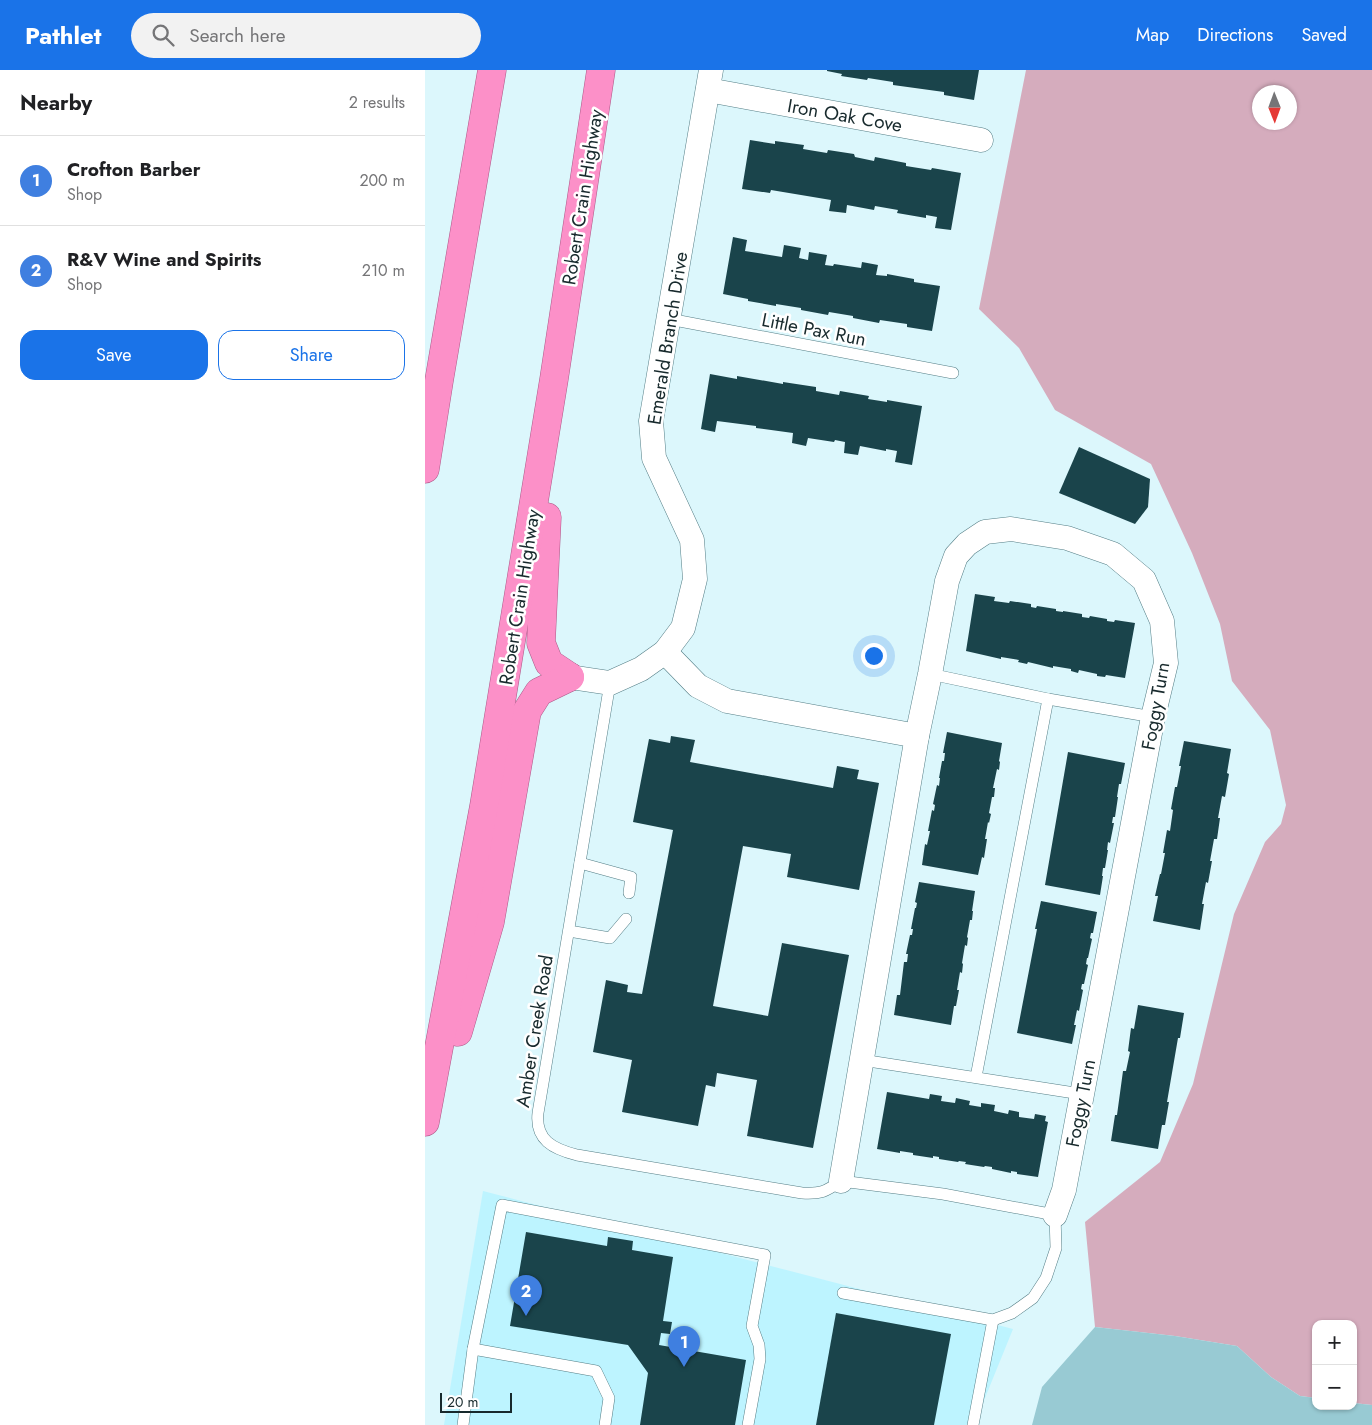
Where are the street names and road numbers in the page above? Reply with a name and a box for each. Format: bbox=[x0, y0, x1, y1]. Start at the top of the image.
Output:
street label: Iron Oak Cove bbox=[785, 92, 905, 139]
street label: Robert Crain Highway bbox=[555, 107, 610, 287]
street label: Emerald Branch Drive bbox=[640, 249, 695, 427]
street label: Little Pax Run bbox=[759, 306, 868, 353]
street label: Robert Crain Highway bbox=[492, 507, 547, 687]
street label: Foggy Turn bbox=[1134, 660, 1176, 752]
street label: Amber Creek Road bbox=[509, 953, 560, 1109]
street label: Foggy Turn bbox=[1059, 1057, 1102, 1149]

